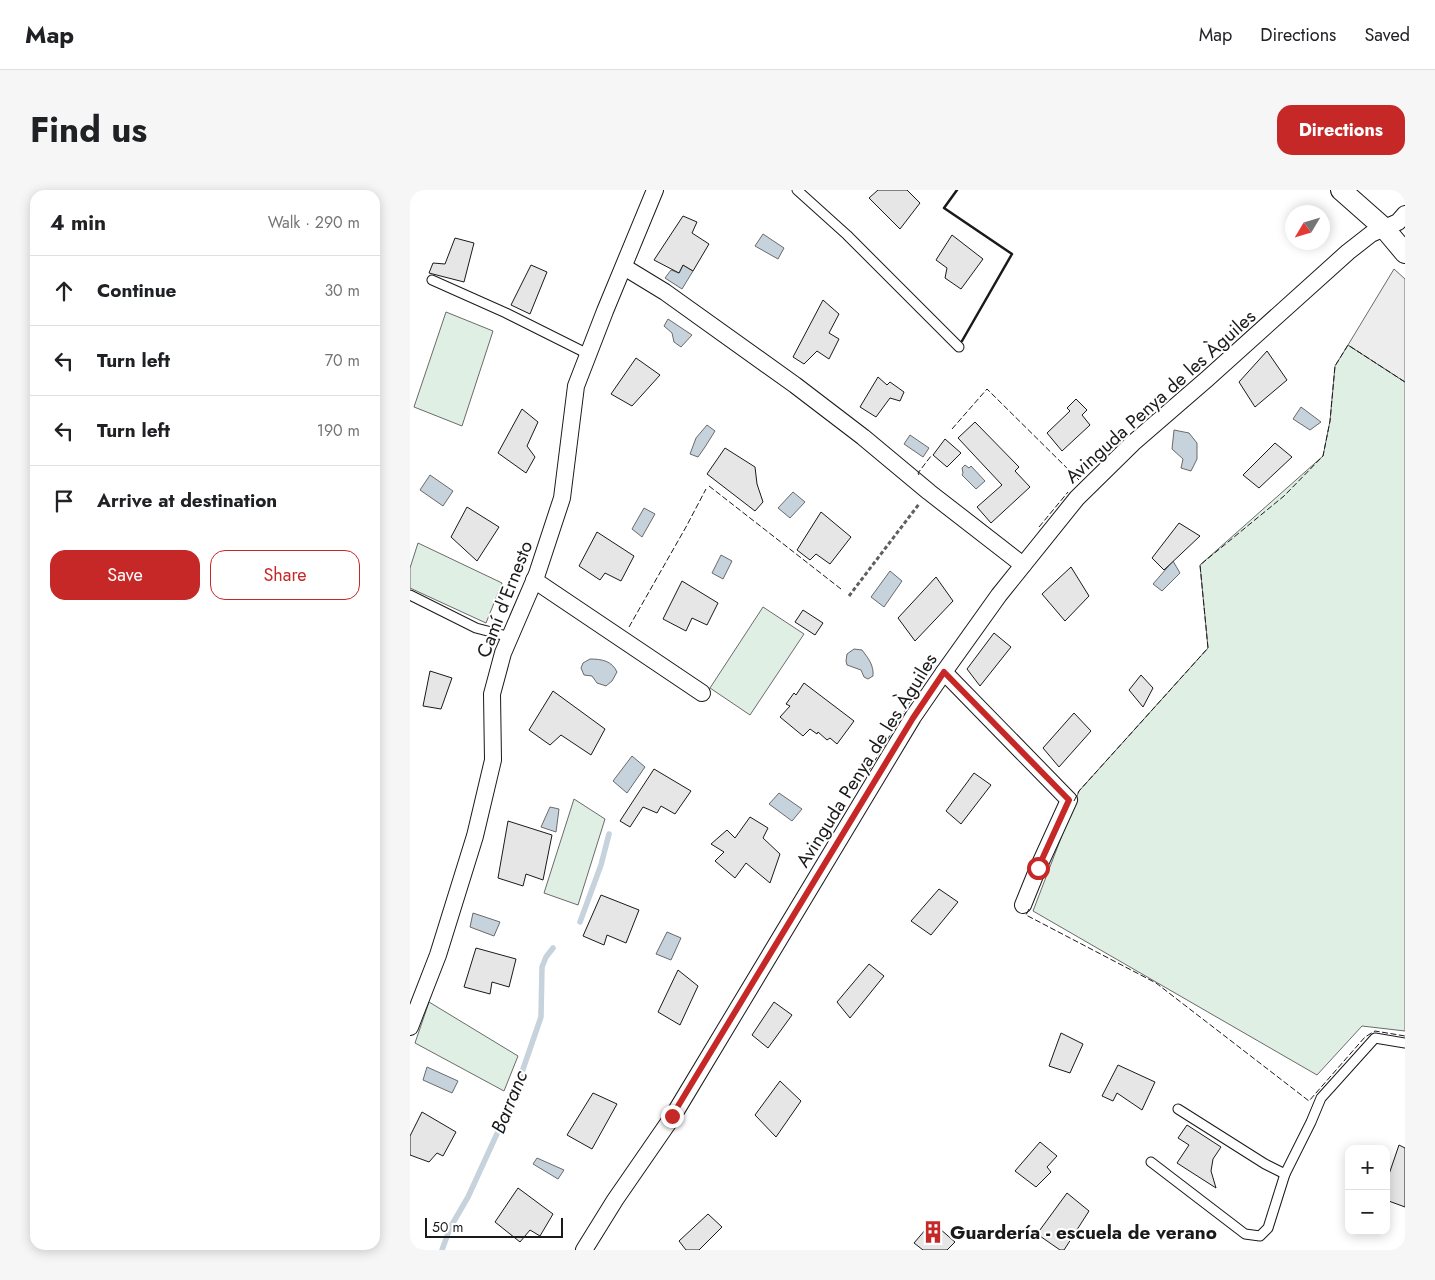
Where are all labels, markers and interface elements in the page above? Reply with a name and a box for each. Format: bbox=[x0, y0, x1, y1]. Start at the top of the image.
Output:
text: Map bbox=[25, 17, 74, 52]
text: Map bbox=[1199, 22, 1232, 48]
text: Directions bbox=[1260, 22, 1336, 48]
text: Saved bbox=[1364, 22, 1410, 48]
text: Find us bbox=[30, 105, 147, 155]
button: Directions bbox=[1277, 105, 1405, 155]
north arrow bbox=[1285, 205, 1330, 250]
text: 4 min bbox=[50, 208, 106, 238]
text: Walk · 290 m bbox=[268, 211, 360, 234]
icon: ahead bbox=[50, 277, 78, 305]
text: Continue bbox=[97, 277, 176, 304]
text: 30 m bbox=[324, 279, 360, 302]
street label: Avinguda Penya de les Àguiles bbox=[1059, 303, 1262, 489]
icon: left bbox=[50, 347, 78, 375]
text: Turn left bbox=[97, 347, 170, 374]
text: 70 m bbox=[325, 349, 360, 372]
icon: left bbox=[50, 417, 78, 445]
text: Turn left bbox=[97, 417, 170, 444]
text: 190 m bbox=[317, 419, 360, 442]
icon: arrive bbox=[50, 487, 78, 515]
text: Arrive at destination bbox=[97, 487, 277, 514]
street label: Camí d'Ernesto bbox=[470, 537, 539, 662]
button: Save bbox=[50, 550, 200, 600]
button: Share bbox=[210, 550, 360, 600]
street label: Avinguda Penya de les Àguiles bbox=[789, 648, 944, 873]
route start bbox=[1027, 857, 1050, 880]
water label: Barranc bbox=[484, 1066, 535, 1138]
route end bbox=[661, 1105, 684, 1128]
map controls bbox=[1345, 1145, 1390, 1235]
button: + bbox=[1345, 1145, 1390, 1190]
button: − bbox=[1345, 1190, 1390, 1235]
scale bar bbox=[425, 1215, 562, 1238]
text: 50 m bbox=[432, 1217, 463, 1237]
building icon: Guardería - escuela de verano bbox=[920, 1219, 946, 1245]
place label: Guardería - escuela de verano bbox=[950, 1219, 1217, 1246]

